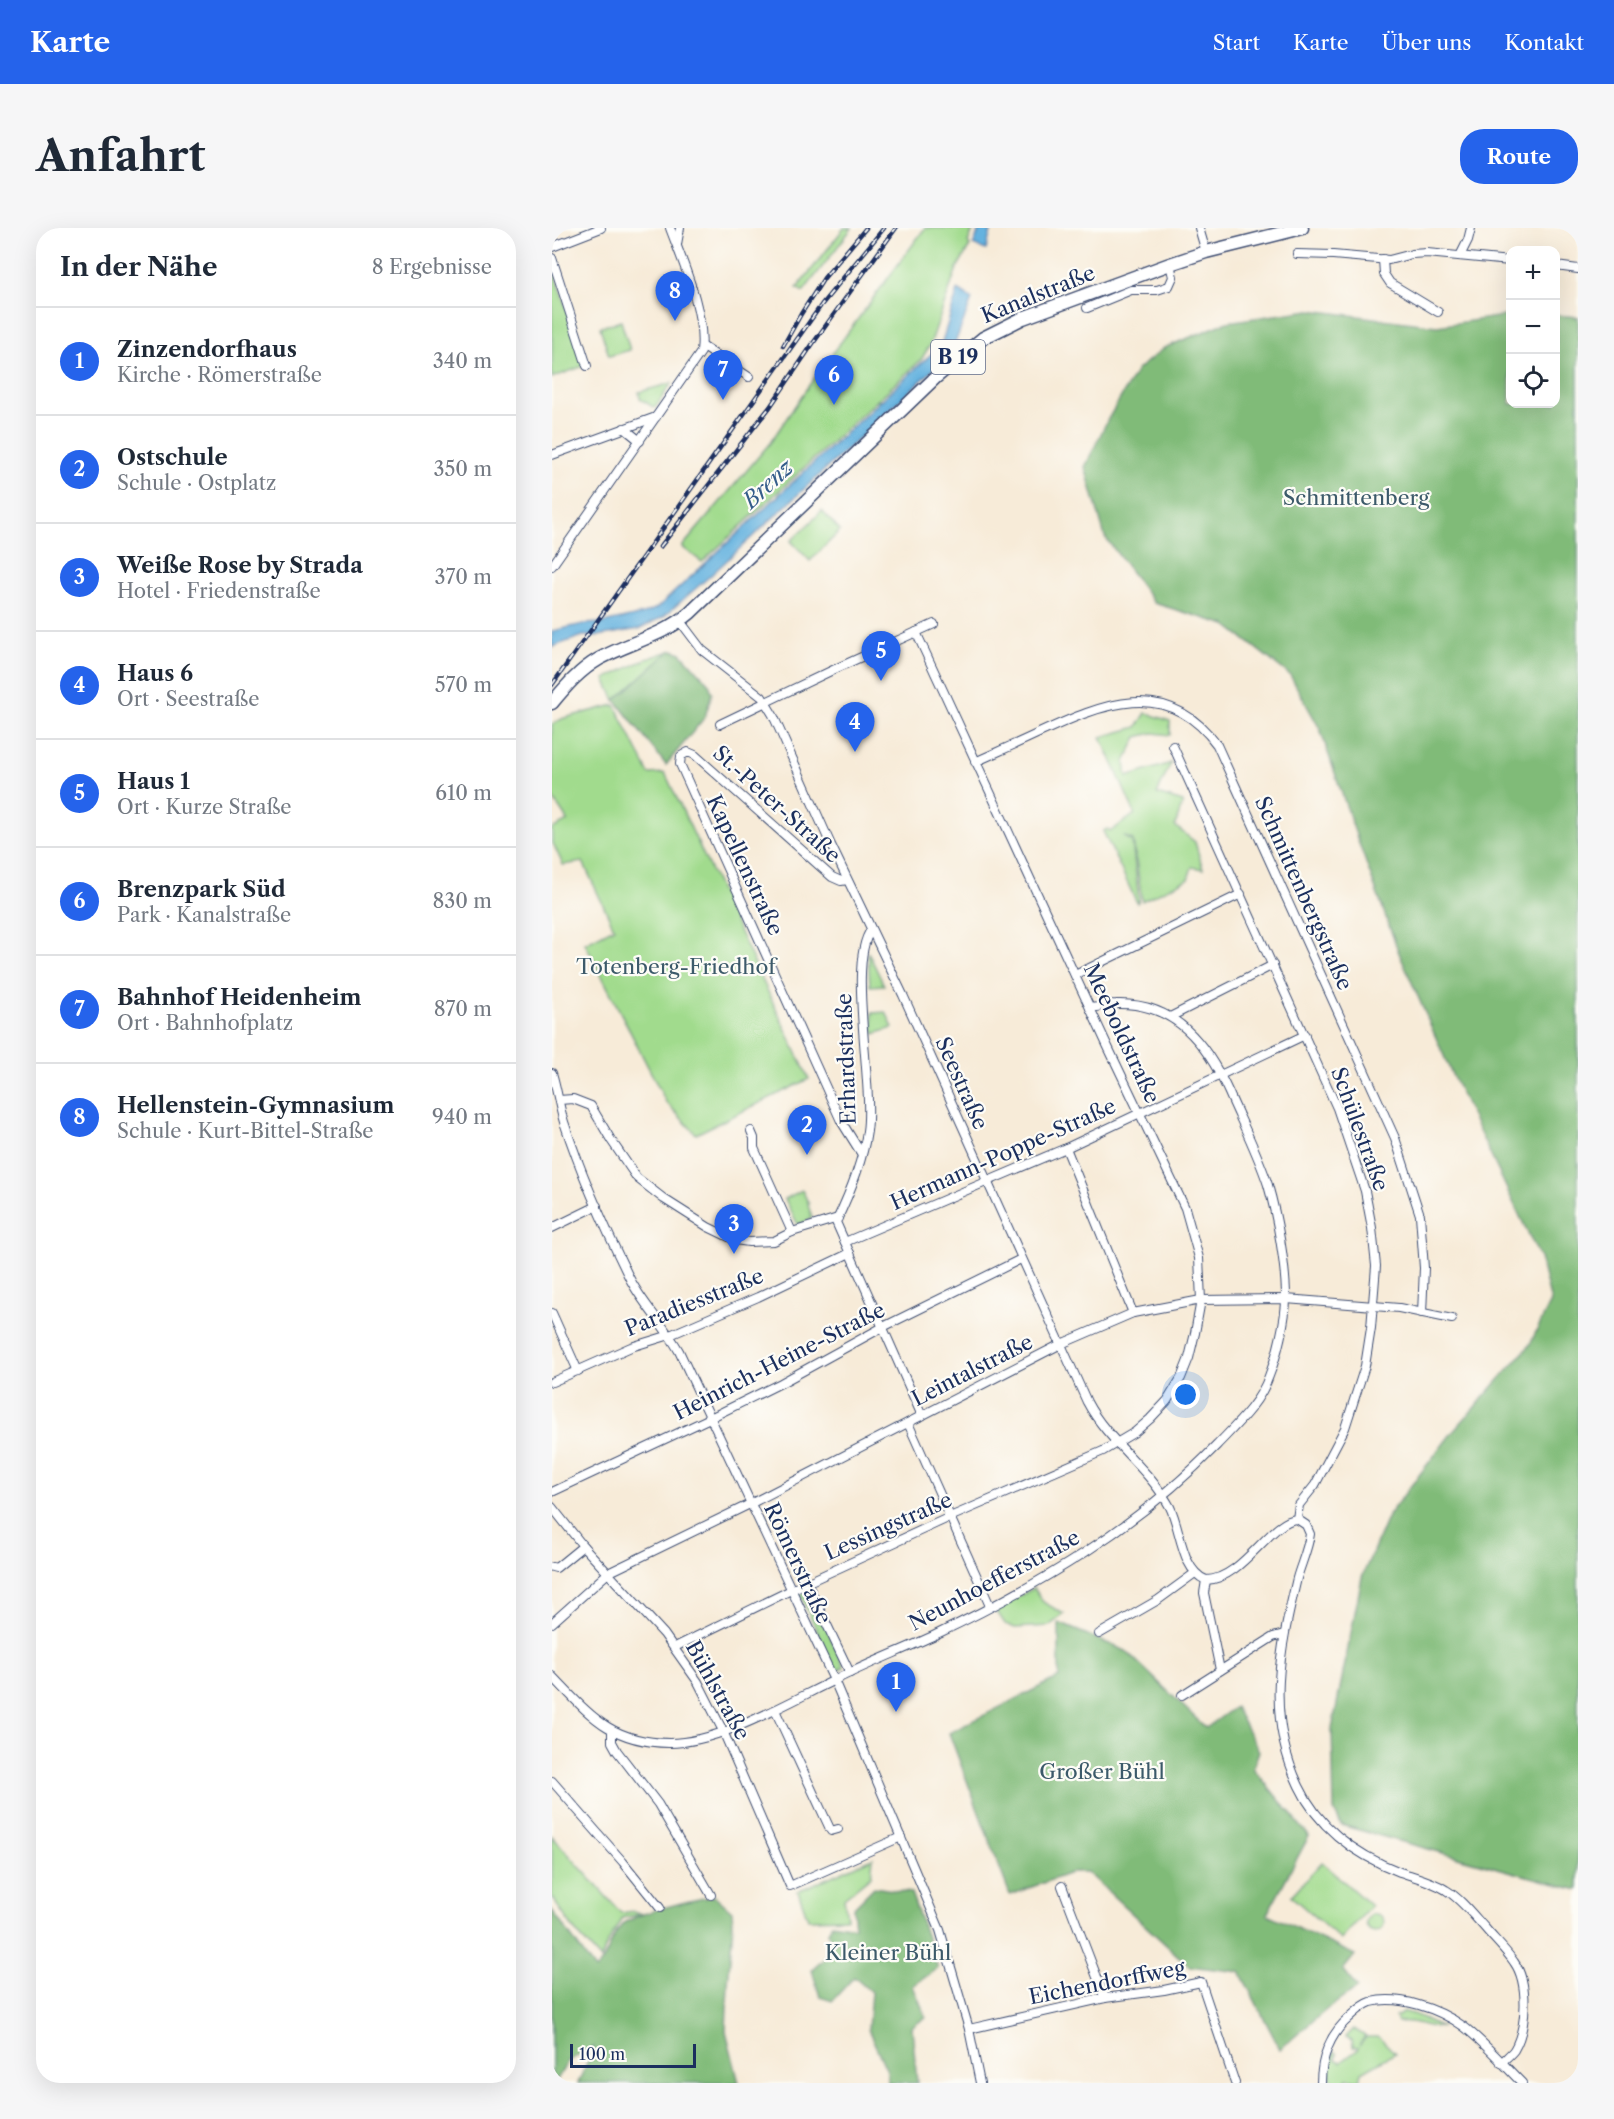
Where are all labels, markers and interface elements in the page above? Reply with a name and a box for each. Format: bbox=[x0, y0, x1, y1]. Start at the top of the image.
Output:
text: Karte bbox=[30, 25, 110, 59]
text: Start bbox=[1213, 30, 1260, 55]
text: Karte bbox=[1293, 30, 1349, 55]
text: Über uns bbox=[1382, 30, 1471, 55]
text: Kontakt bbox=[1504, 30, 1584, 55]
button: Route bbox=[1460, 129, 1578, 184]
text: Anfahrt bbox=[36, 130, 205, 182]
map controls bbox=[1506, 246, 1560, 408]
button: + bbox=[1506, 246, 1560, 300]
text: In der Nähe bbox=[60, 251, 217, 283]
text: 8 Ergebnisse bbox=[372, 255, 492, 279]
street label: Kanalstraße bbox=[977, 260, 1099, 328]
pin: 8 bbox=[656, 272, 694, 321]
button: − bbox=[1506, 300, 1560, 354]
text: Zinzendorfhaus bbox=[117, 336, 297, 363]
road number: B 19 bbox=[931, 340, 985, 374]
text: 1 bbox=[75, 349, 84, 373]
text: 340 m bbox=[433, 349, 492, 373]
pin: 7 bbox=[704, 350, 742, 400]
button: locate bbox=[1506, 354, 1560, 408]
pin: 6 bbox=[814, 356, 854, 405]
text: Kirche · Römerstraße bbox=[117, 363, 322, 387]
text: Ostschule bbox=[117, 444, 228, 471]
water label: Brenz bbox=[736, 453, 800, 516]
text: 2 bbox=[74, 457, 85, 481]
text: 350 m bbox=[434, 457, 492, 481]
text: Schule · Ostplatz bbox=[117, 471, 276, 495]
park label: Schmittenberg bbox=[1283, 485, 1430, 510]
text: Weiße Rose by Strada bbox=[117, 552, 363, 579]
text: 3 bbox=[74, 565, 85, 589]
text: 370 m bbox=[435, 565, 492, 589]
text: Hotel · Friedenstraße bbox=[117, 579, 321, 603]
pin: 5 bbox=[862, 632, 900, 681]
text: Haus 6 bbox=[117, 660, 193, 687]
text: 4 bbox=[74, 673, 85, 697]
text: 570 m bbox=[435, 673, 492, 697]
text: Ort · Seestraße bbox=[117, 687, 259, 711]
pin: 4 bbox=[836, 702, 874, 752]
street label: St.-Peter-Straße bbox=[708, 740, 846, 868]
text: Haus 1 bbox=[117, 768, 190, 795]
text: 5 bbox=[74, 781, 85, 805]
text: 610 m bbox=[435, 781, 492, 805]
street label: Kapellenstraße bbox=[702, 791, 788, 939]
street label: Schmittenbergstraße bbox=[1250, 792, 1358, 994]
text: Ort · Kurze Straße bbox=[117, 795, 292, 819]
text: Brenzpark Süd bbox=[117, 876, 286, 903]
text: 6 bbox=[74, 889, 85, 913]
text: 830 m bbox=[433, 889, 492, 913]
text: Park · Kanalstraße bbox=[117, 903, 291, 927]
park label: Totenberg-Friedhof bbox=[576, 954, 778, 979]
street label: Meeboldstraße bbox=[1079, 959, 1165, 1107]
text: Bahnhof Heidenheim bbox=[117, 984, 361, 1011]
street label: Erhardstraße bbox=[831, 993, 861, 1125]
text: 7 bbox=[74, 997, 85, 1021]
text: 870 m bbox=[434, 997, 492, 1021]
text: Ort · Bahnhofplatz bbox=[117, 1011, 293, 1035]
street label: Seestraße bbox=[931, 1033, 993, 1133]
street label: Schülestraße bbox=[1326, 1064, 1394, 1194]
text: Hellenstein-Gymnasium bbox=[117, 1092, 395, 1119]
street label: Hermann-Poppe-Straße bbox=[886, 1093, 1120, 1215]
text: 8 bbox=[73, 1105, 86, 1129]
text: 940 m bbox=[432, 1105, 492, 1129]
pin: 2 bbox=[788, 1106, 826, 1155]
text: Schule · Kurt-Bittel-Straße bbox=[117, 1119, 374, 1143]
pin: 3 bbox=[714, 1204, 753, 1254]
street label: Paradiesstraße bbox=[621, 1263, 767, 1341]
street label: Heinrich-Heine-Straße bbox=[669, 1297, 889, 1425]
street label: Leintalstraße bbox=[907, 1329, 1037, 1411]
your location bbox=[1171, 1380, 1200, 1409]
street label: Lessingstraße bbox=[820, 1487, 956, 1565]
street label: Römerstraße bbox=[759, 1498, 837, 1628]
street label: Neunhoefferstraße bbox=[904, 1524, 1084, 1636]
street label: Bühlstraße bbox=[681, 1636, 755, 1744]
pin: 1 bbox=[876, 1662, 916, 1712]
park label: Großer Bühl bbox=[1039, 1759, 1165, 1784]
park label: Kleiner Bühl bbox=[825, 1940, 951, 1965]
street label: Eichendorffweg bbox=[1027, 1954, 1188, 2009]
scale bar bbox=[570, 2041, 696, 2068]
text: 100 m bbox=[579, 2044, 625, 2064]

